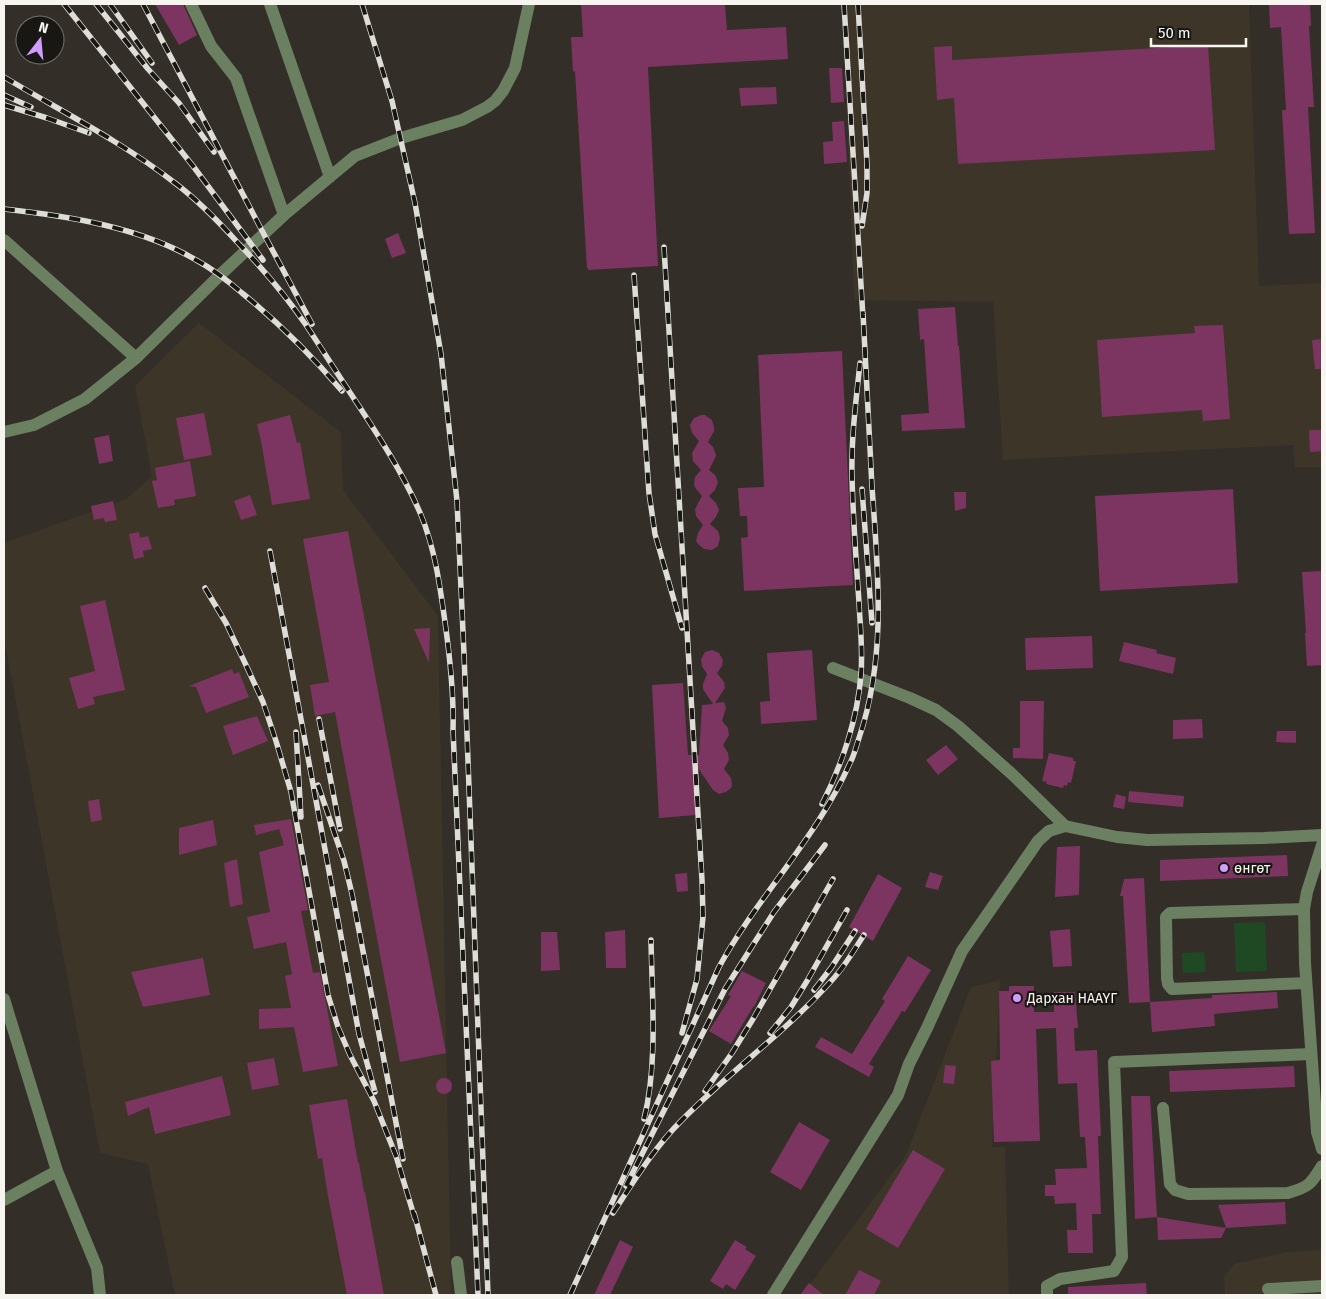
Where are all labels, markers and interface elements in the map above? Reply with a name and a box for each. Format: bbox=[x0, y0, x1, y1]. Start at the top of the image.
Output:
north arrow bbox=[15, 15, 65, 65]
scale bar bbox=[1151, 15, 1246, 47]
text: N bbox=[37, 19, 50, 37]
text: 50 m bbox=[1158, 24, 1191, 42]
place label: өнгөт bbox=[1234, 860, 1271, 877]
marker: өнгөт bbox=[1218, 862, 1230, 874]
place label: Дархан НААҮГ bbox=[1026, 990, 1117, 1007]
marker: Дархан НААҮГ bbox=[1011, 992, 1023, 1004]

